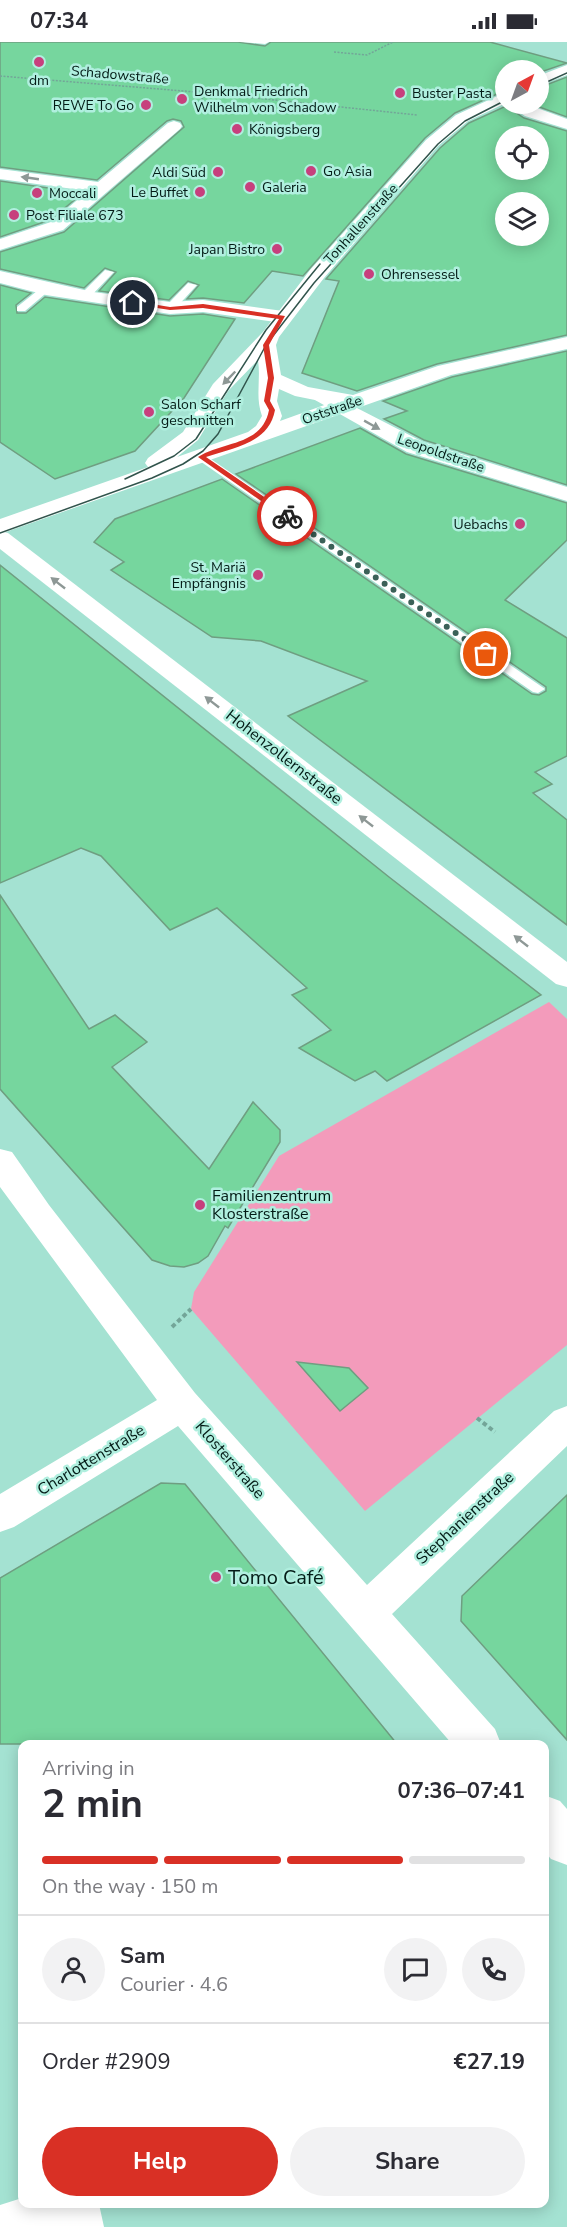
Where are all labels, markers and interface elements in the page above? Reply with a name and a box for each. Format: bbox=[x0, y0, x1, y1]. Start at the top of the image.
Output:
text: 07:34 bbox=[30, 6, 88, 36]
marker: dm bbox=[32, 55, 46, 69]
north arrow bbox=[495, 60, 549, 114]
map controls bbox=[495, 60, 549, 246]
street label: Schadowstraße bbox=[70, 61, 170, 89]
place label: dm bbox=[29, 71, 49, 90]
place label: Denkmal Friedrich Wilhelm von Schadow bbox=[194, 82, 337, 117]
place label: Buster Pasta bbox=[412, 84, 492, 103]
marker: Buster Pasta bbox=[393, 86, 407, 100]
marker: Denkmal Friedrich Wilhelm von Schadow bbox=[175, 92, 189, 106]
place label: REWE To Go bbox=[53, 96, 134, 115]
marker: REWE To Go bbox=[139, 98, 153, 112]
place label: Königsberg bbox=[249, 120, 320, 139]
marker: Königsberg bbox=[230, 122, 244, 136]
button: locate bbox=[495, 126, 549, 180]
place label: Go Asia bbox=[323, 162, 372, 181]
place label: Aldi Süd bbox=[152, 163, 206, 182]
marker: Go Asia bbox=[304, 164, 318, 178]
marker: Aldi Süd bbox=[211, 165, 225, 179]
one-way arrow bbox=[20, 174, 39, 183]
place label: Galeria bbox=[262, 178, 307, 197]
marker: Galeria bbox=[243, 180, 257, 194]
street label: Tonhallenstraße bbox=[320, 180, 402, 268]
place label: Le Buffet bbox=[131, 183, 188, 202]
place label: Moccali bbox=[49, 184, 96, 203]
marker: Le Buffet bbox=[193, 185, 207, 199]
marker: Moccali bbox=[30, 186, 44, 200]
button: layers bbox=[495, 192, 549, 246]
place label: Post Filiale 673 bbox=[26, 206, 124, 225]
marker: Post Filiale 673 bbox=[7, 208, 21, 222]
place label: Japan Bistro bbox=[188, 240, 265, 259]
marker: Japan Bistro bbox=[270, 242, 284, 256]
place label: Ohrensessel bbox=[381, 265, 460, 284]
marker: Ohrensessel bbox=[362, 267, 376, 281]
pin bbox=[107, 277, 158, 328]
icon: home bbox=[116, 286, 149, 319]
one-way arrow bbox=[223, 371, 237, 385]
street label: Oststraße bbox=[299, 391, 365, 429]
place label: Salon Scharf geschnitten bbox=[161, 395, 241, 430]
marker: Salon Scharf geschnitten bbox=[142, 405, 156, 419]
one-way arrow bbox=[364, 420, 380, 431]
street label: Leopoldstraße bbox=[395, 429, 487, 477]
courier bbox=[257, 486, 317, 546]
icon: bike bbox=[271, 500, 304, 533]
place label: Uebachs bbox=[454, 515, 508, 534]
marker: Uebachs bbox=[513, 517, 527, 531]
place label: St. Mariä Empfängnis bbox=[172, 558, 246, 593]
marker: St. Mariä Empfängnis bbox=[251, 568, 265, 582]
one-way arrow bbox=[50, 576, 66, 589]
pin bbox=[460, 628, 511, 679]
icon: bag bbox=[469, 637, 502, 670]
one-way arrow bbox=[205, 697, 220, 709]
street label: Hohenzollernstraße bbox=[221, 705, 347, 809]
one-way arrow bbox=[359, 816, 374, 828]
one-way arrow bbox=[513, 935, 528, 947]
place label: Familienzentrum Klosterstraße bbox=[212, 1185, 331, 1225]
marker: Familienzentrum Klosterstraße bbox=[193, 1198, 207, 1212]
street label: Klosterstraße bbox=[190, 1416, 270, 1504]
street label: Charlottenstraße bbox=[33, 1419, 149, 1501]
street label: Stephanienstraße bbox=[411, 1467, 519, 1569]
place label: Tomo Café bbox=[228, 1564, 324, 1591]
marker: Tomo Café bbox=[209, 1570, 223, 1584]
text: Arriving in bbox=[42, 1755, 135, 1782]
text: 07:36–07:41 bbox=[397, 1776, 525, 1806]
text: 2 min bbox=[42, 1778, 143, 1831]
text: On the way · 150 m bbox=[42, 1873, 218, 1900]
button: person bbox=[42, 1938, 105, 2001]
button: chat bbox=[384, 1938, 447, 2001]
button: phone bbox=[462, 1938, 525, 2001]
text: Sam bbox=[120, 1941, 165, 1971]
text: Courier · 4.6 bbox=[120, 1971, 228, 1998]
text: Order #2909 bbox=[42, 2047, 171, 2077]
text: €27.19 bbox=[454, 2047, 525, 2077]
button: Help bbox=[42, 2127, 278, 2196]
button: Share bbox=[290, 2127, 525, 2196]

